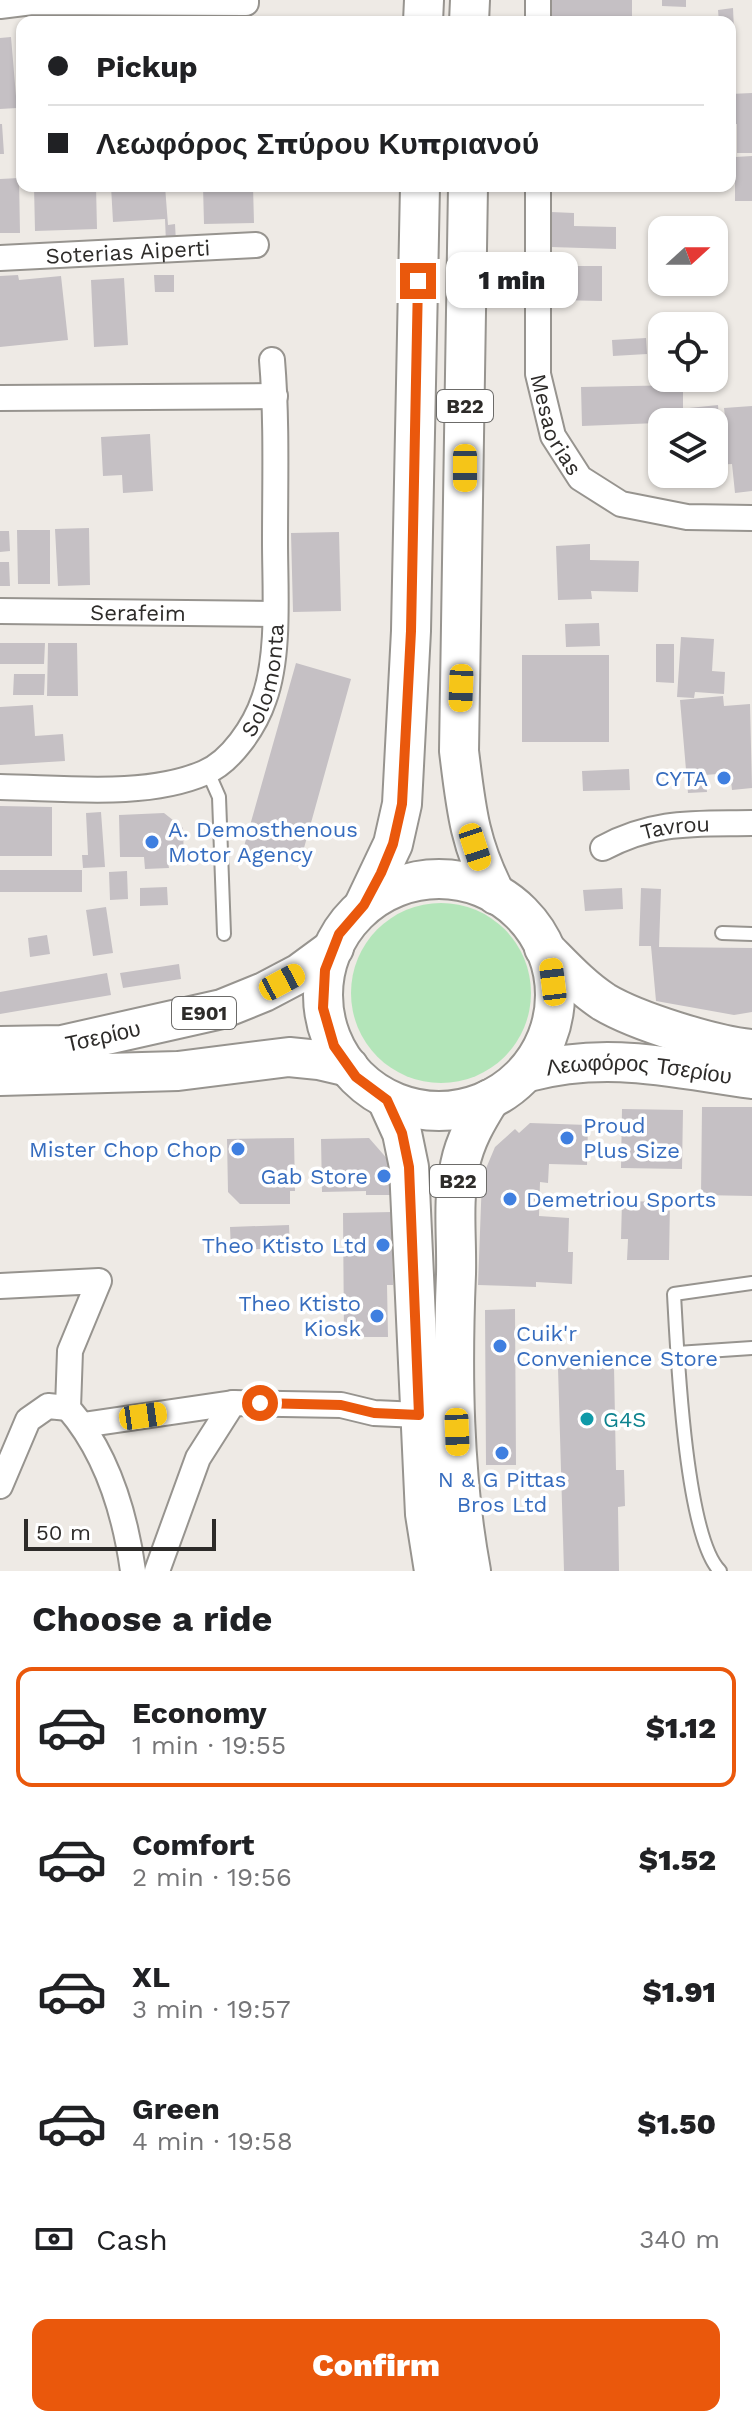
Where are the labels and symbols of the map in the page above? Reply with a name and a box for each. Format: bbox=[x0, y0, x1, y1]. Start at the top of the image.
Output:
north arrow bbox=[648, 216, 728, 296]
street label: Soterias Aiperti bbox=[45, 235, 211, 268]
callout: 1 min bbox=[446, 253, 578, 309]
route end bbox=[400, 263, 436, 299]
street label: Mesaorias bbox=[526, 371, 587, 480]
road number: B22 bbox=[437, 390, 493, 422]
car bbox=[453, 444, 477, 492]
street label: Serafeim bbox=[90, 599, 186, 626]
street label: Solomonta bbox=[236, 623, 288, 741]
car bbox=[448, 664, 474, 712]
place label: CYTA bbox=[655, 766, 708, 791]
marker: CYTA bbox=[715, 769, 733, 787]
street label: Tavrou bbox=[638, 811, 710, 844]
place label: A. Demosthenous Motor Agency bbox=[168, 817, 358, 867]
car bbox=[456, 820, 494, 874]
marker: A. Demosthenous Motor Agency bbox=[143, 833, 161, 851]
car bbox=[538, 957, 568, 1007]
car bbox=[255, 960, 309, 1004]
road number: E901 bbox=[172, 997, 236, 1029]
street label: Τσερίου bbox=[63, 1015, 143, 1056]
street label: Λεωφόρος Τσερίου bbox=[544, 1049, 734, 1088]
place label: Proud Plus Size bbox=[583, 1113, 680, 1163]
marker: Proud Plus Size bbox=[558, 1129, 576, 1147]
place label: Mister Chop Chop bbox=[29, 1137, 222, 1162]
marker: Mister Chop Chop bbox=[229, 1140, 247, 1158]
place label: Gab Store bbox=[260, 1164, 368, 1189]
road number: B22 bbox=[430, 1165, 486, 1197]
marker: Gab Store bbox=[375, 1167, 393, 1185]
place label: Demetriou Sports bbox=[526, 1187, 716, 1212]
marker: Demetriou Sports bbox=[501, 1190, 519, 1208]
place label: Theo Ktisto Ltd bbox=[202, 1233, 367, 1258]
marker: Theo Ktisto Ltd bbox=[374, 1236, 392, 1254]
place label: Theo Ktisto Kiosk bbox=[238, 1291, 361, 1341]
marker: Theo Ktisto Kiosk bbox=[368, 1307, 386, 1325]
place label: Cuik'r Convenience Store bbox=[516, 1321, 718, 1371]
marker: Cuik'r Convenience Store bbox=[491, 1337, 509, 1355]
route start bbox=[242, 1385, 278, 1421]
car bbox=[118, 1401, 168, 1431]
place label: G4S bbox=[603, 1407, 646, 1432]
car bbox=[444, 1408, 470, 1456]
marker: G4S bbox=[578, 1410, 596, 1428]
marker: N & G Pittas Bros Ltd bbox=[493, 1444, 511, 1462]
place label: N & G Pittas Bros Ltd bbox=[438, 1467, 566, 1517]
scale bar bbox=[24, 1515, 216, 1551]

